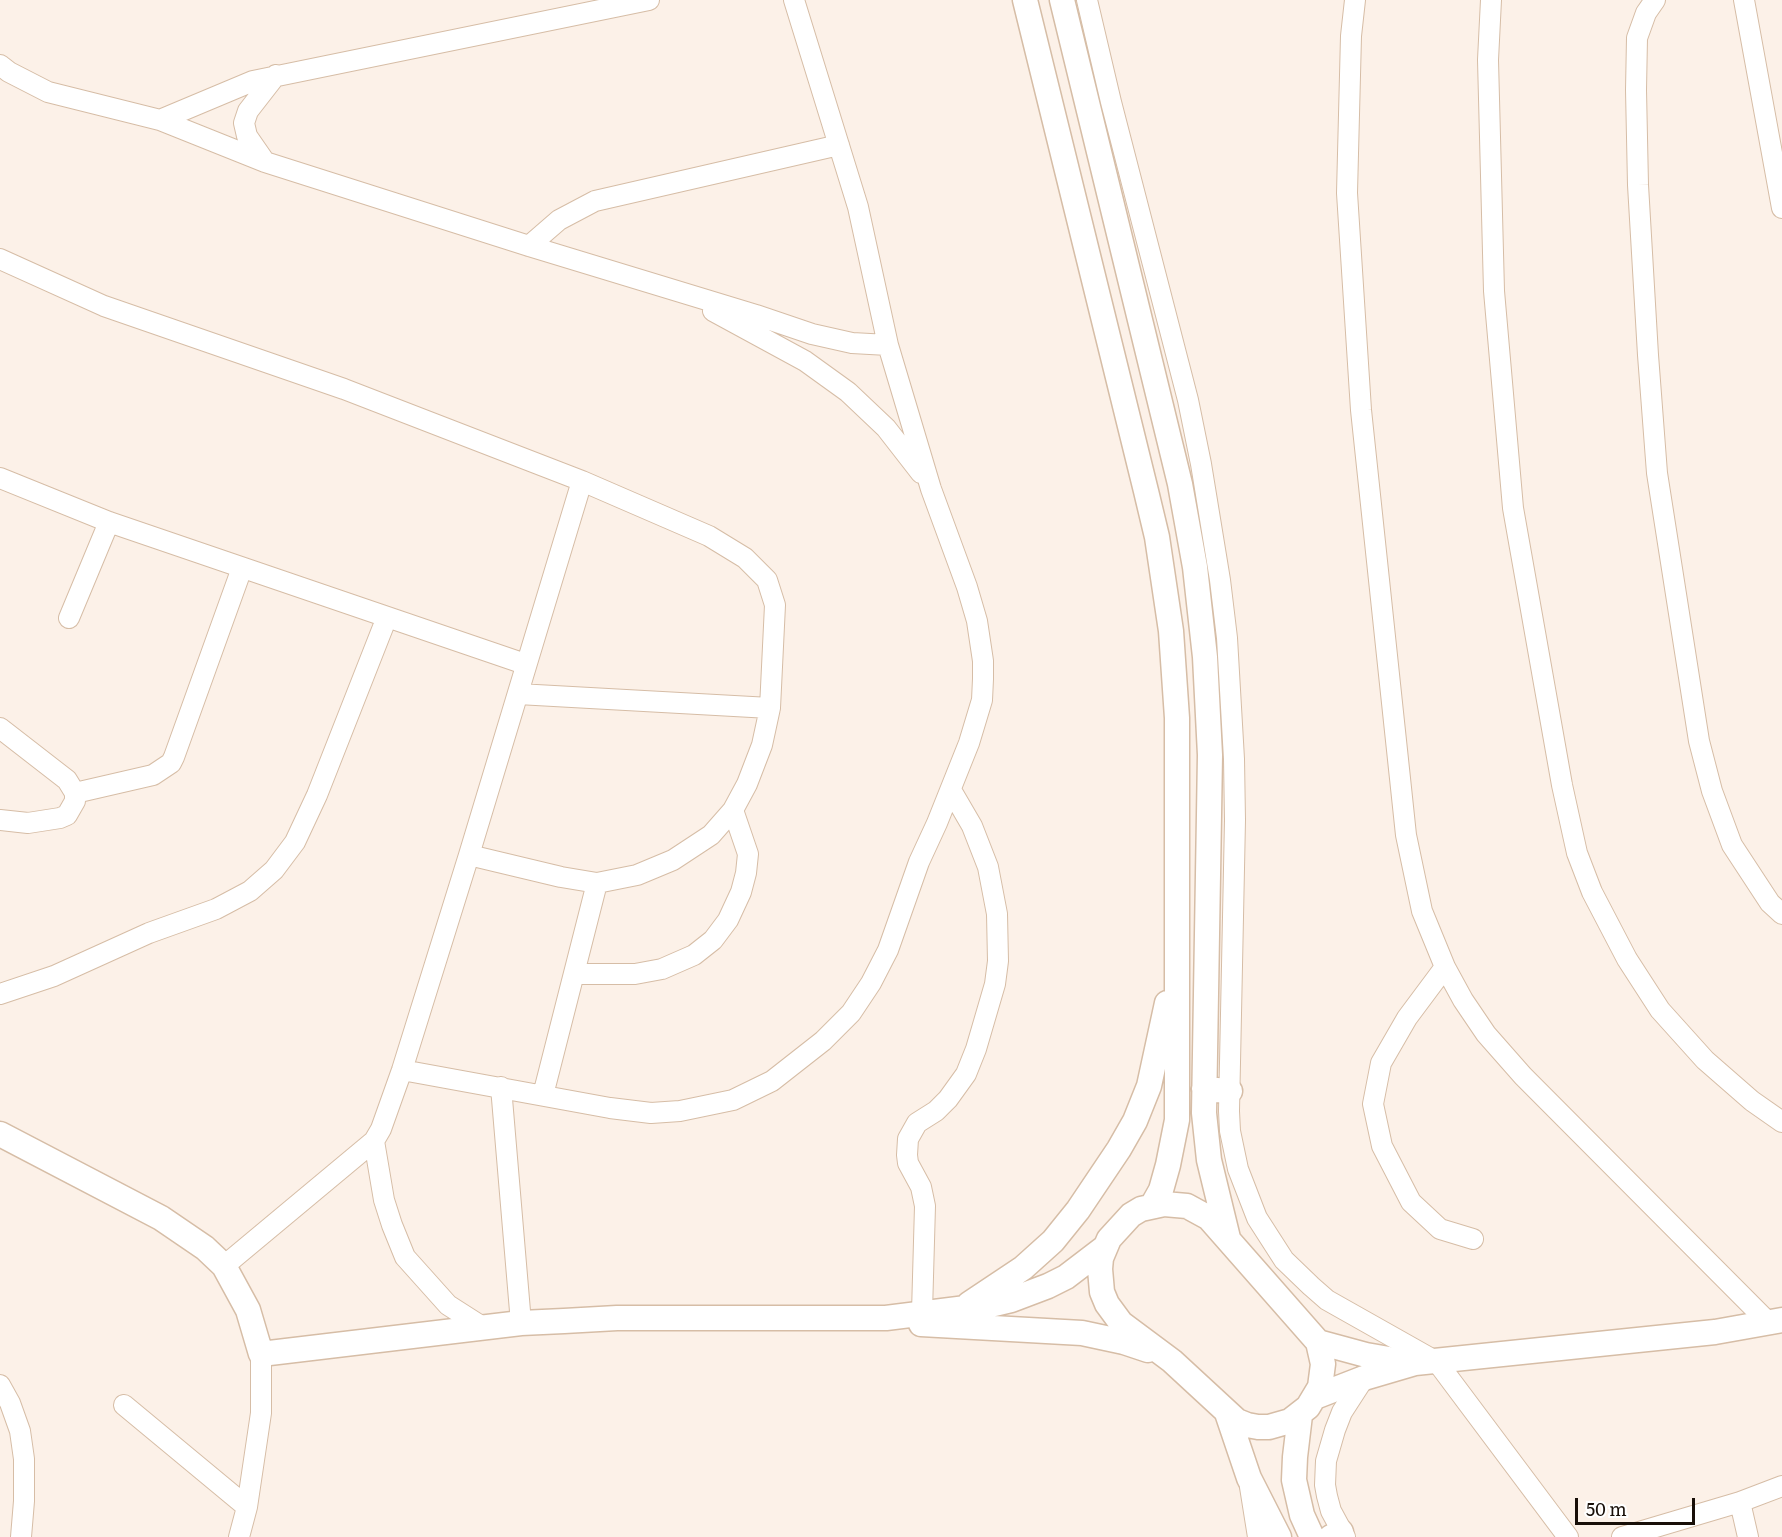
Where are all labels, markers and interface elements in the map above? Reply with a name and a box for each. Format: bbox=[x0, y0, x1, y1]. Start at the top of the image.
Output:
scale bar bbox=[1578, 1486, 1698, 1524]
text: 50 m bbox=[1586, 1495, 1627, 1522]

